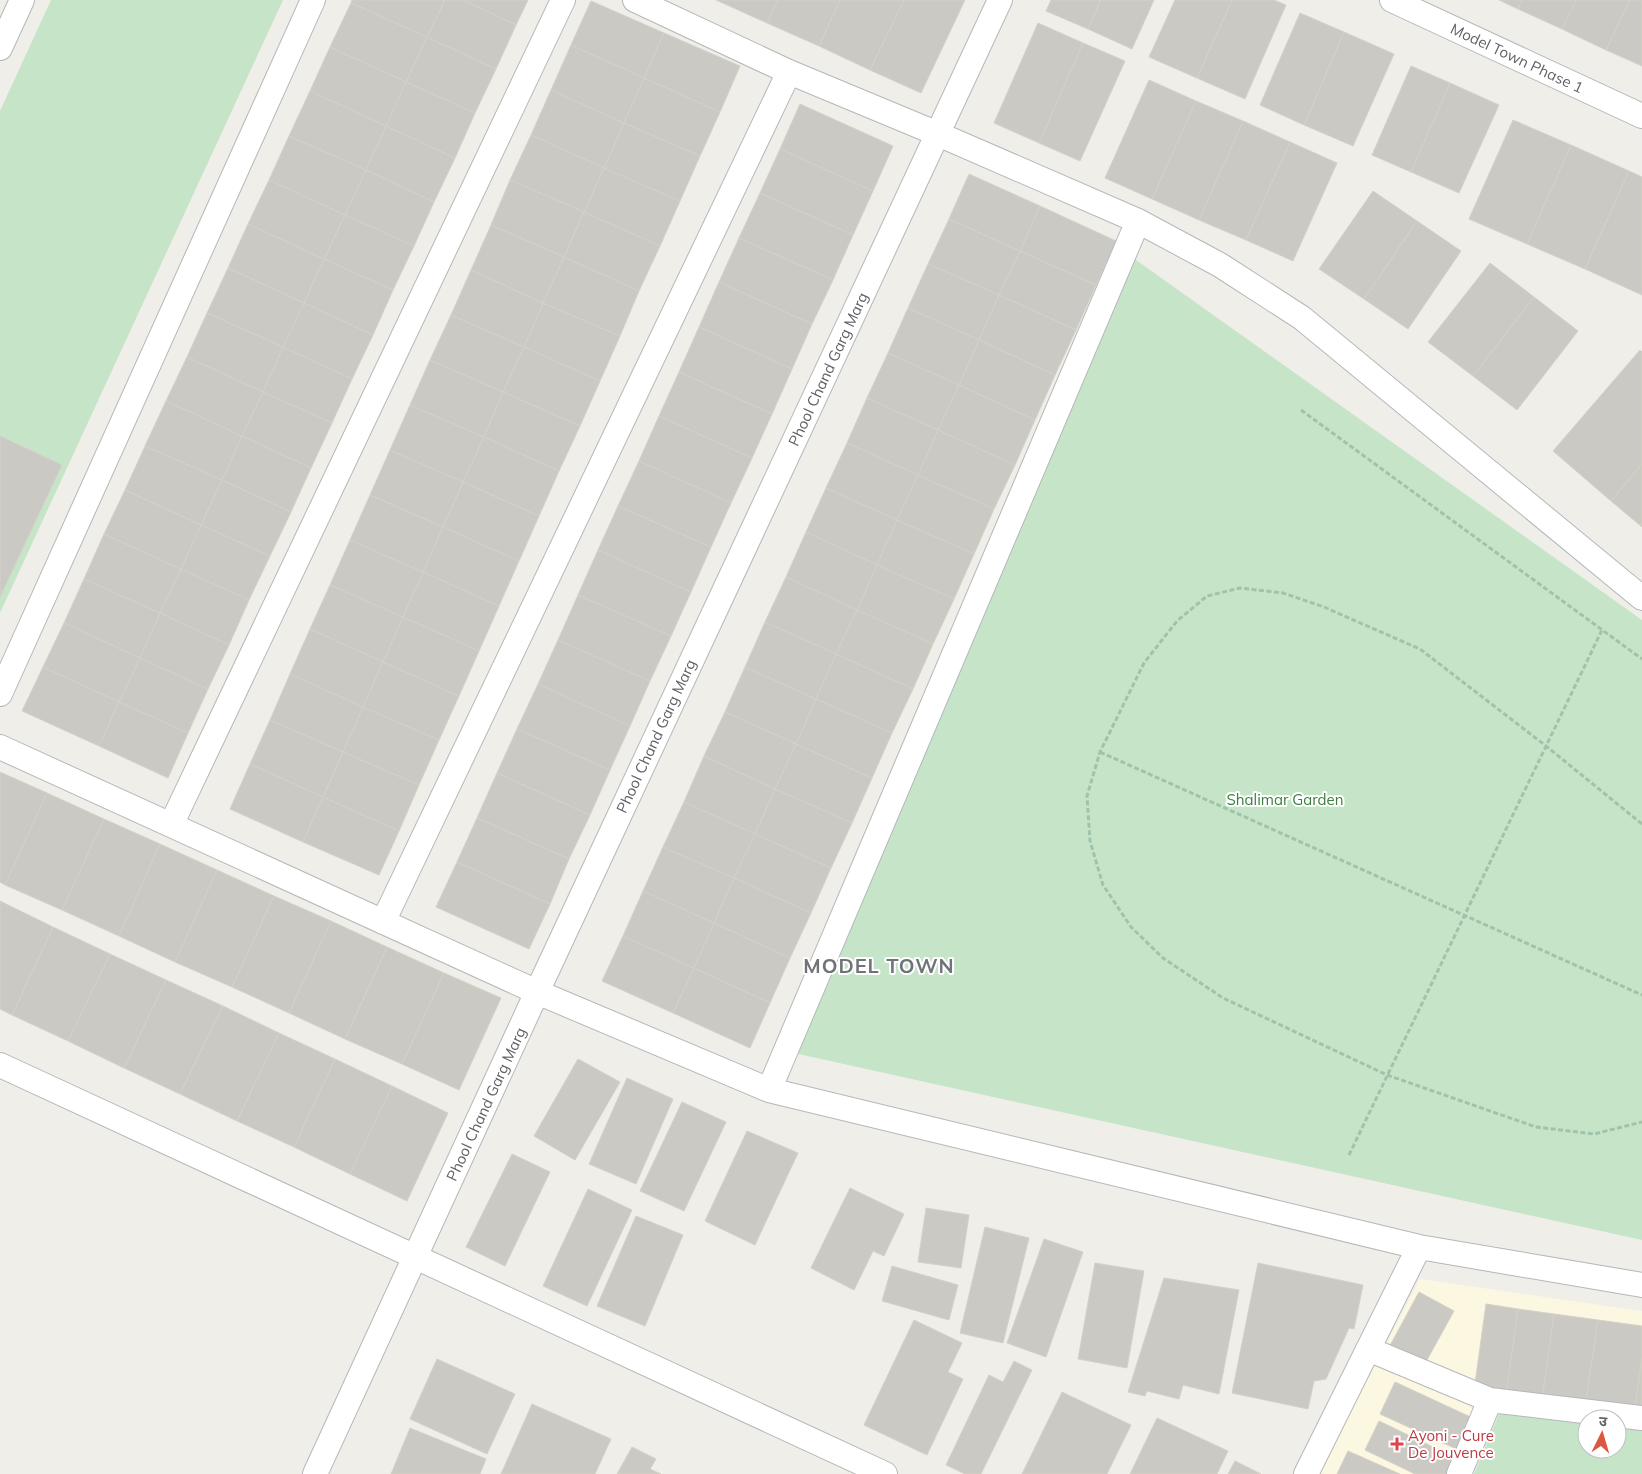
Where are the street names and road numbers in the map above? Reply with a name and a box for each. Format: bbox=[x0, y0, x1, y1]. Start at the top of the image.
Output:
street label: Model Town Phase 1 bbox=[1448, 19, 1586, 97]
street label: Phool Chand Garg Marg bbox=[784, 289, 872, 449]
street label: Phool Chand Garg Marg bbox=[612, 656, 700, 816]
street label: Phool Chand Garg Marg bbox=[442, 1024, 530, 1184]

